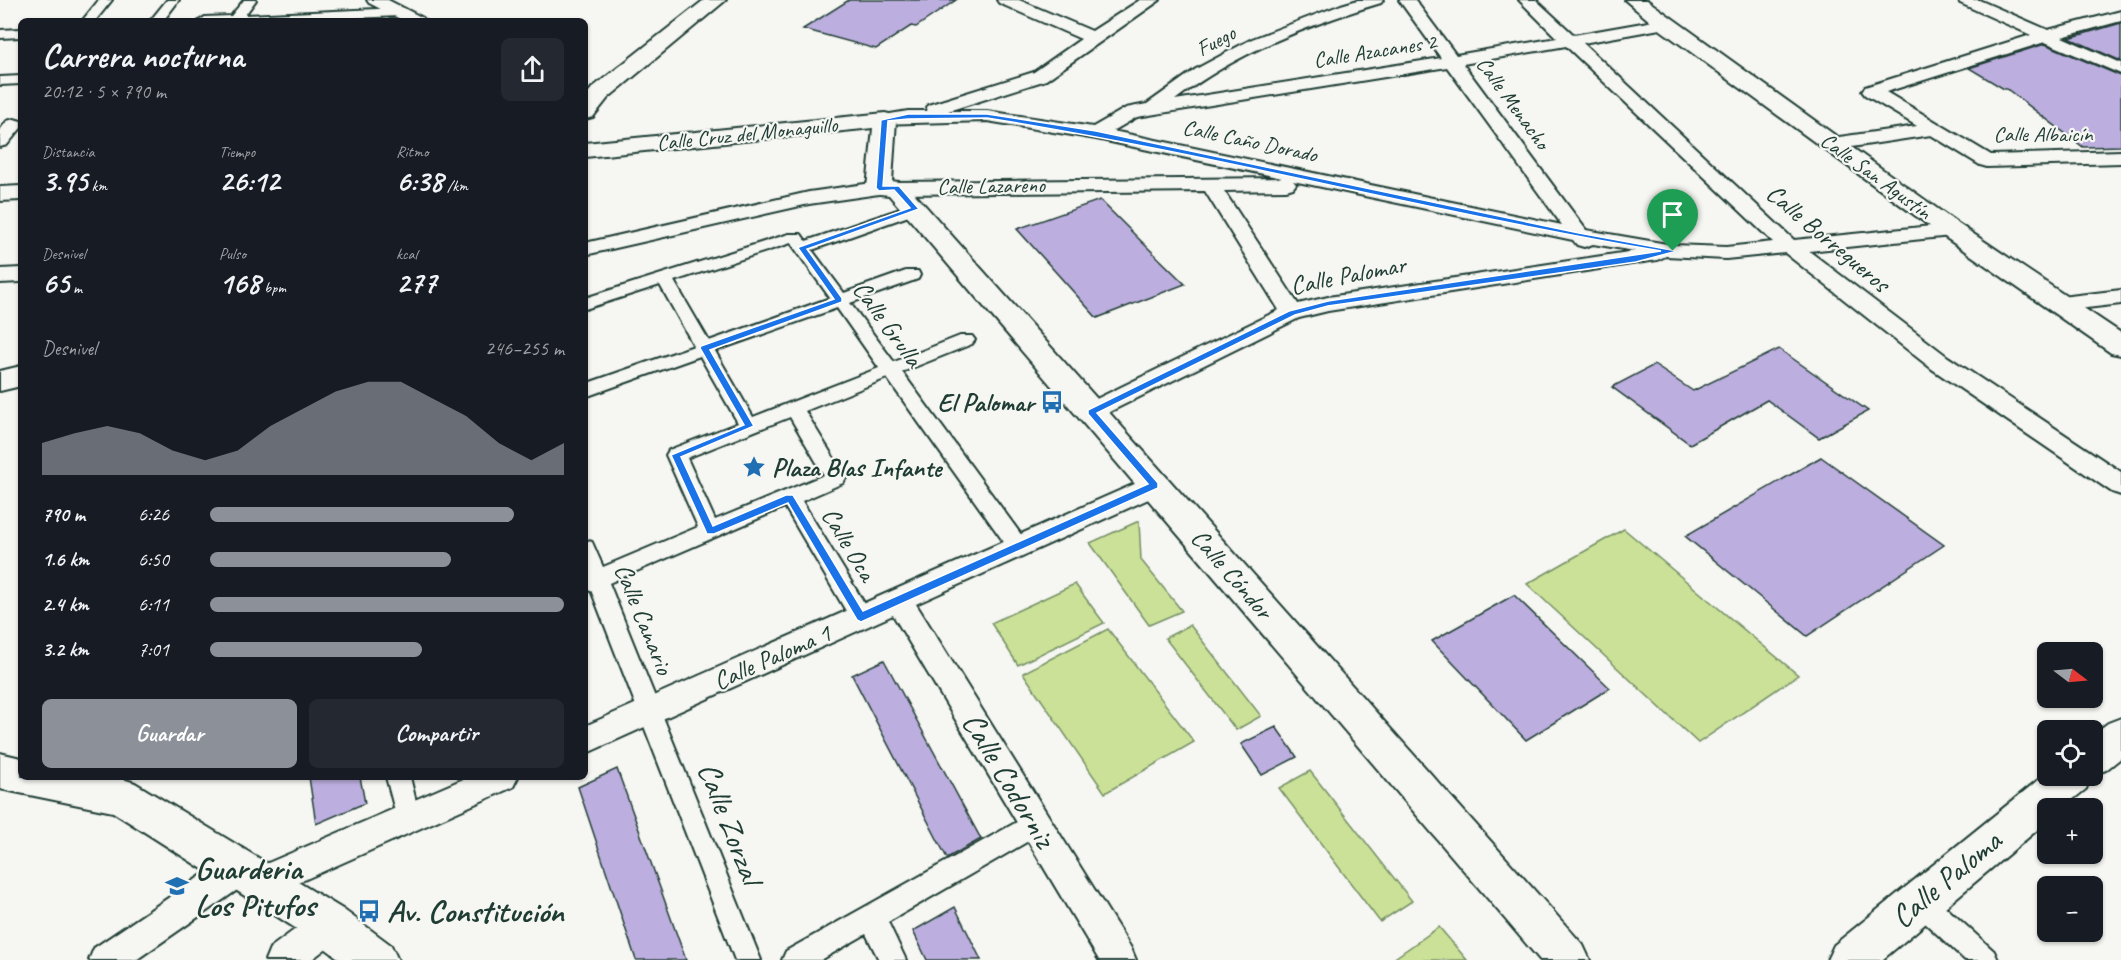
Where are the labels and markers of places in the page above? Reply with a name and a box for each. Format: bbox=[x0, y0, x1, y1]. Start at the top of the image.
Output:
pin bbox=[1647, 189, 1698, 251]
place label: El Palomar bbox=[937, 386, 1037, 419]
bus stop icon: El Palomar bbox=[1039, 389, 1065, 415]
place label: Plaza Blas Infante bbox=[772, 451, 944, 484]
place icon: Plaza Blas Infante bbox=[741, 454, 767, 480]
place label: Guarderia Los Pitufos bbox=[195, 848, 318, 926]
school or university icon: Guarderia Los Pitufos bbox=[164, 873, 190, 899]
place label: Av. Constitución bbox=[387, 891, 565, 932]
bus stop icon: Av. Constitución bbox=[356, 898, 382, 924]

